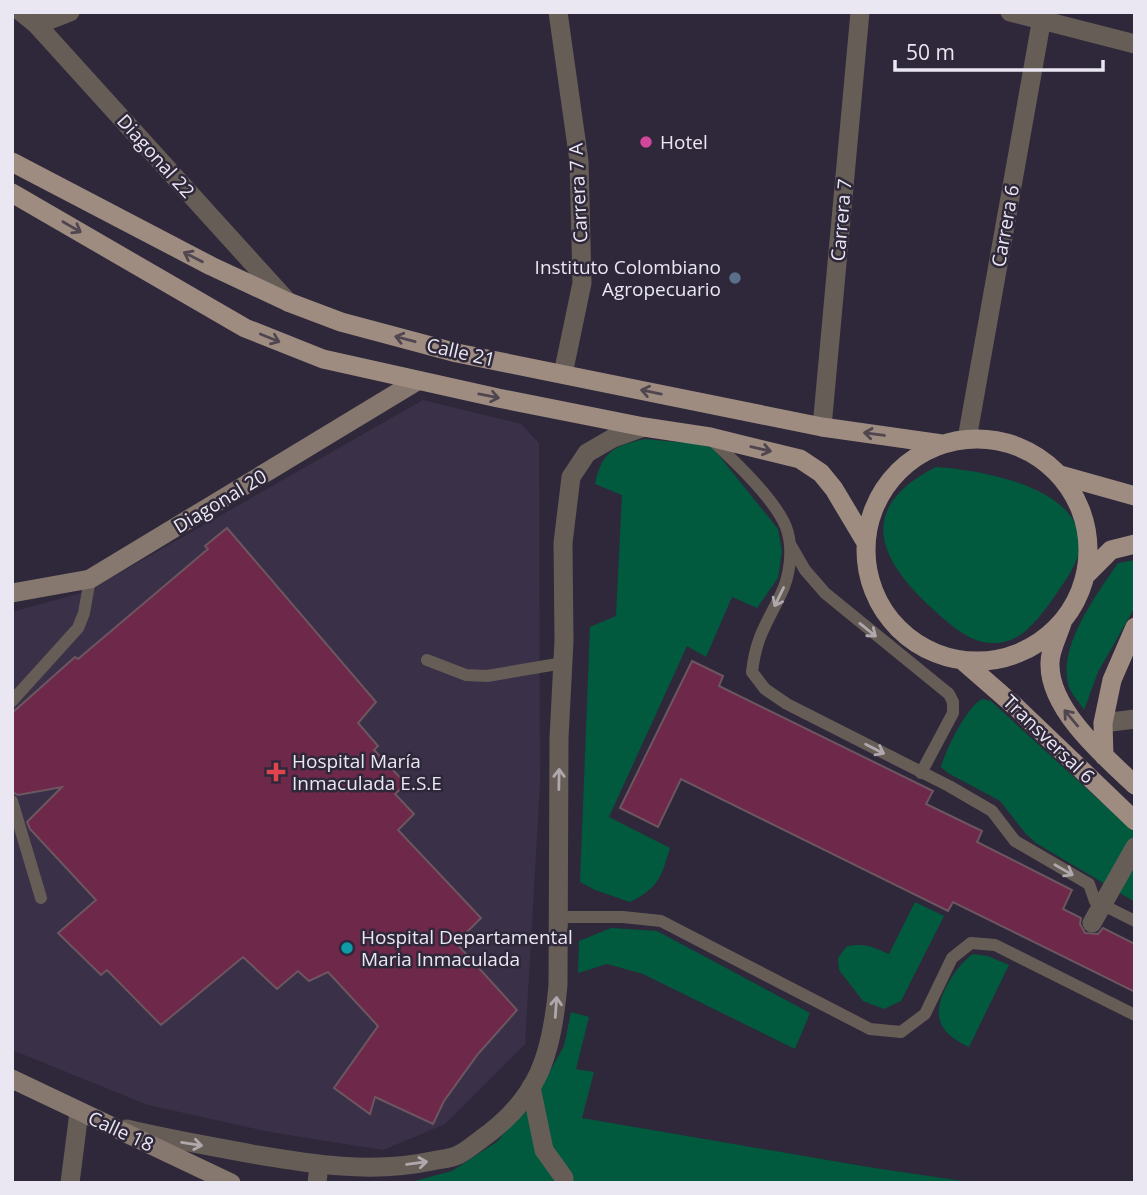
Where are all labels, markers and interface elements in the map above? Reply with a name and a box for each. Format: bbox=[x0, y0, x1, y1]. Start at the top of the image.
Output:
scale bar bbox=[895, 28, 1103, 72]
text: 50 m bbox=[906, 38, 955, 66]
street label: Diagonal 22 bbox=[111, 108, 201, 204]
place label: Hotel bbox=[660, 129, 708, 155]
marker: Hotel bbox=[638, 134, 654, 150]
street label: Carrera 7 A bbox=[562, 142, 594, 244]
street label: Carrera 7 bbox=[824, 178, 858, 262]
street label: Carrera 6 bbox=[985, 183, 1025, 269]
one-way arrow bbox=[61, 220, 81, 234]
one-way arrow bbox=[183, 250, 204, 263]
place label: Instituto Colombiano Agropecuario bbox=[535, 254, 721, 302]
marker: Instituto Colombiano Agropecuario bbox=[727, 270, 743, 286]
one-way arrow bbox=[259, 332, 281, 345]
one-way arrow bbox=[394, 332, 417, 345]
street label: Calle 21 bbox=[424, 332, 498, 372]
one-way arrow bbox=[640, 385, 663, 398]
one-way arrow bbox=[477, 389, 500, 403]
one-way arrow bbox=[864, 428, 886, 441]
one-way arrow bbox=[749, 443, 772, 456]
street label: Diagonal 20 bbox=[168, 463, 272, 539]
one-way arrow bbox=[771, 586, 785, 606]
one-way arrow bbox=[858, 622, 876, 637]
street label: Transversal 6 bbox=[998, 689, 1100, 789]
one-way arrow bbox=[1064, 709, 1079, 727]
one-way arrow bbox=[864, 742, 885, 756]
place label: Hospital María Inmaculada E.S.E bbox=[292, 748, 442, 796]
marker: Hospital María Inmaculada E.S.E bbox=[266, 762, 286, 782]
one-way arrow bbox=[552, 768, 565, 791]
one-way arrow bbox=[1053, 864, 1074, 877]
place label: Hospital Departamental Maria Inmaculada bbox=[361, 924, 573, 972]
marker: Hospital Departamental Maria Inmaculada bbox=[339, 940, 355, 956]
one-way arrow bbox=[550, 996, 563, 1019]
street label: Calle 18 bbox=[84, 1105, 158, 1157]
one-way arrow bbox=[180, 1138, 203, 1151]
one-way arrow bbox=[406, 1157, 428, 1170]

